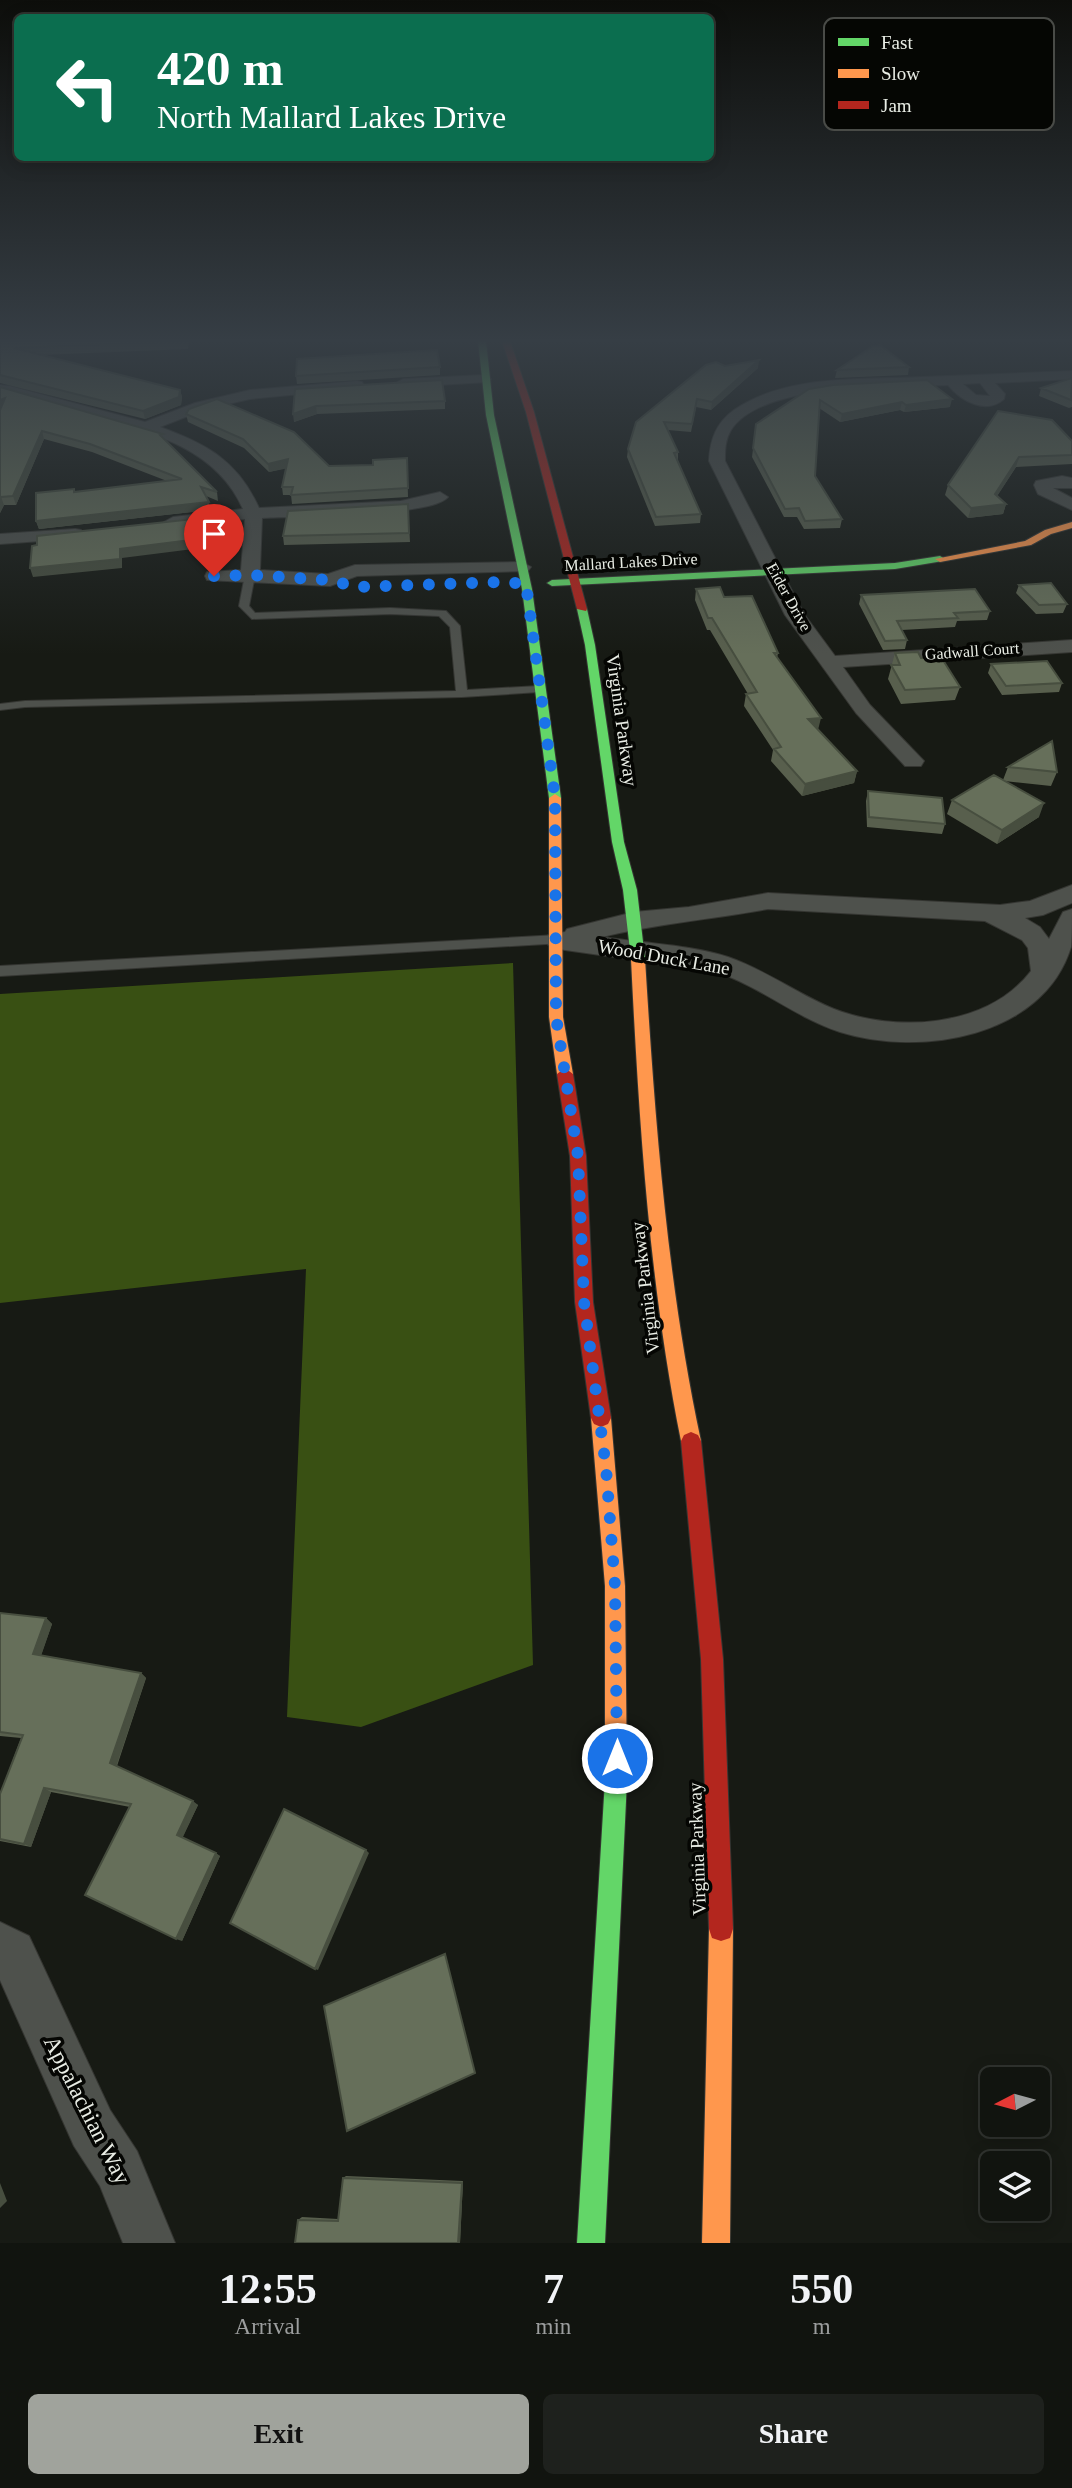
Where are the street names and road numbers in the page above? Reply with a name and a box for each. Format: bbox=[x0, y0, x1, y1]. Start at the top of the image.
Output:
street label: Mallard Lakes Drive bbox=[564, 550, 698, 574]
street label: Eider Drive bbox=[763, 560, 815, 634]
street label: Gadwall Court bbox=[924, 639, 1020, 663]
street label: Virginia Parkway bbox=[602, 653, 642, 788]
street label: Wood Duck Lane bbox=[596, 935, 732, 979]
street label: Virginia Parkway bbox=[626, 1220, 664, 1355]
street label: Virginia Parkway bbox=[684, 1782, 710, 1916]
street label: Appalachian Way bbox=[39, 2032, 135, 2189]

